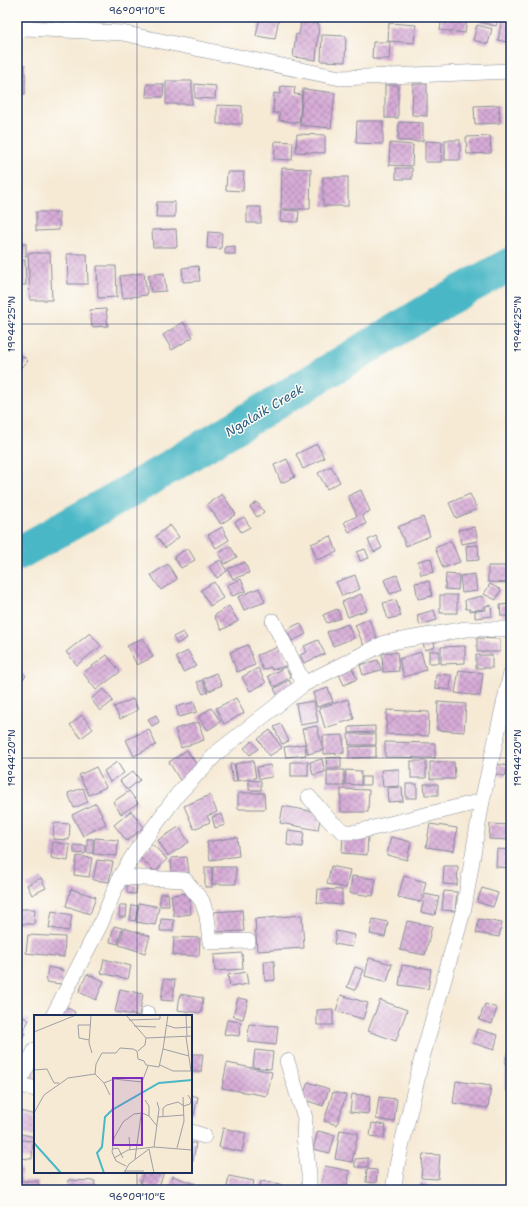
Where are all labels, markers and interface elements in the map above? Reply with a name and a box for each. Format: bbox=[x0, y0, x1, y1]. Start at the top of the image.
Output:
text: 96°09'10"E bbox=[109, 4, 165, 17]
text: 19°44'25"N bbox=[5, 296, 18, 352]
text: 19°44'25"N bbox=[511, 296, 524, 352]
water label: Ngalaik Creek bbox=[222, 380, 307, 441]
text: 19°44'20"N bbox=[5, 729, 18, 787]
text: 19°44'20"N bbox=[511, 729, 524, 787]
inset map bbox=[34, 1015, 192, 1173]
text: 96°09'10"E bbox=[109, 1190, 165, 1203]

